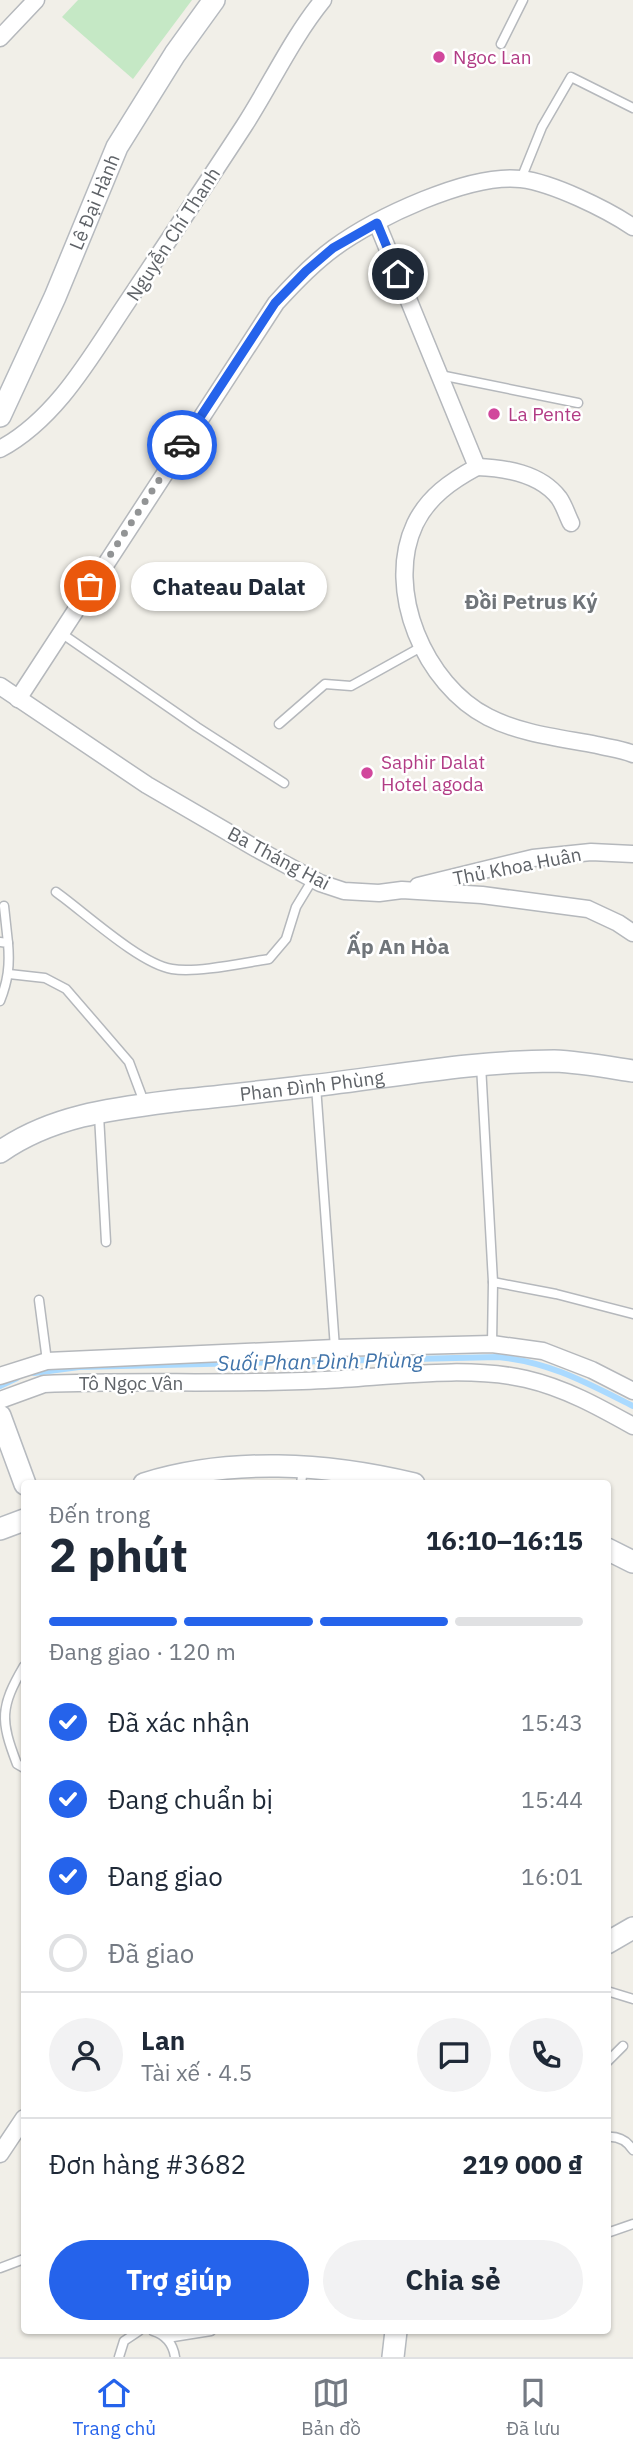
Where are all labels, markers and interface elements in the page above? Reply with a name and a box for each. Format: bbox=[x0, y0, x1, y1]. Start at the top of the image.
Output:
place label: Ngoc Lan bbox=[453, 45, 531, 69]
marker: Ngoc Lan bbox=[431, 49, 447, 65]
street label: Lê Đại Hành bbox=[64, 150, 125, 253]
street label: Nguyễn Chí Thanh bbox=[121, 163, 225, 305]
pin bbox=[368, 244, 428, 304]
icon: home bbox=[379, 255, 417, 293]
place label: La Pente bbox=[508, 402, 582, 426]
marker: La Pente bbox=[486, 406, 502, 422]
courier bbox=[147, 410, 217, 480]
icon: car bbox=[163, 426, 201, 464]
pin bbox=[60, 556, 120, 616]
callout: Chateau Dalat bbox=[132, 562, 328, 610]
icon: bag bbox=[71, 567, 109, 605]
text: Chateau Dalat bbox=[152, 571, 306, 601]
district label: Đồi Petrus Ký bbox=[465, 587, 598, 615]
place label: Saphir Dalat Hotel agoda bbox=[381, 750, 485, 796]
marker: Saphir Dalat Hotel agoda bbox=[359, 765, 375, 781]
street label: Ba Tháng Hai bbox=[224, 821, 334, 895]
street label: Thủ Khoa Huân bbox=[451, 842, 583, 890]
district label: Ấp An Hòa bbox=[347, 930, 450, 960]
street label: Phan Đình Phùng bbox=[238, 1065, 386, 1106]
water label: Suối Phan Đình Phùng bbox=[217, 1345, 424, 1377]
street label: Tô Ngọc Vân bbox=[79, 1371, 183, 1395]
text: Đến trong bbox=[49, 1499, 150, 1529]
text: 16:10–16:15 bbox=[426, 1523, 583, 1557]
text: 2 phút bbox=[49, 1525, 188, 1585]
text: Đang giao · 120 m bbox=[49, 1636, 236, 1666]
icon: check bbox=[49, 1703, 87, 1741]
text: Đã xác nhận bbox=[108, 1705, 250, 1739]
text: 15:43 bbox=[521, 1707, 583, 1737]
icon: check bbox=[49, 1780, 87, 1818]
text: Đang chuẩn bị bbox=[108, 1782, 273, 1816]
text: 15:44 bbox=[521, 1784, 583, 1814]
icon: check bbox=[49, 1857, 87, 1895]
text: Đang giao bbox=[108, 1859, 223, 1893]
text: 16:01 bbox=[521, 1861, 583, 1891]
text: Đã giao bbox=[108, 1936, 194, 1970]
button: person bbox=[49, 2018, 123, 2092]
button: chat bbox=[417, 2018, 491, 2092]
button: phone bbox=[509, 2018, 583, 2092]
text: Lan bbox=[141, 2023, 185, 2057]
text: Tài xế · 4.5 bbox=[141, 2057, 252, 2087]
text: Đơn hàng #3682 bbox=[49, 2147, 246, 2181]
text: 219 000 ₫ bbox=[462, 2147, 583, 2181]
button: Trợ giúp bbox=[49, 2240, 309, 2320]
button: Chia sẻ bbox=[323, 2240, 583, 2320]
tab: Trang chủ bbox=[73, 2374, 156, 2440]
tab: Bản đồ bbox=[301, 2374, 361, 2440]
tab: Đã lưu bbox=[506, 2374, 560, 2440]

